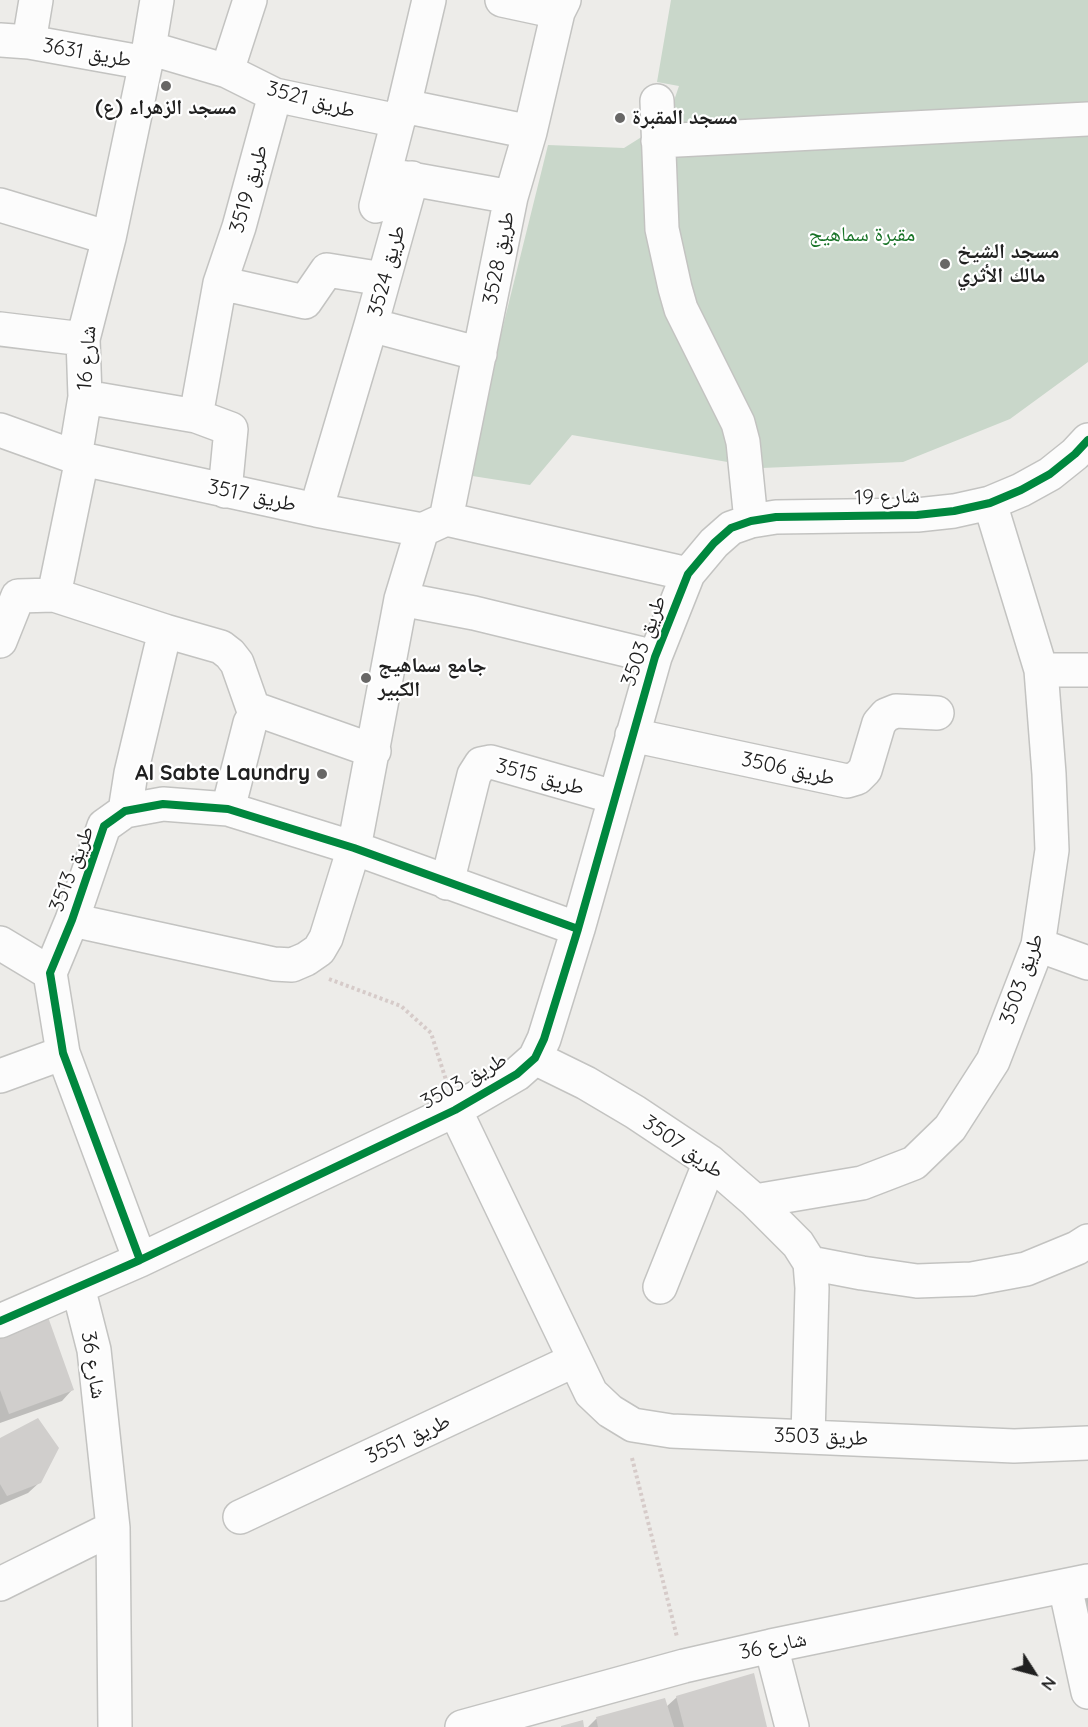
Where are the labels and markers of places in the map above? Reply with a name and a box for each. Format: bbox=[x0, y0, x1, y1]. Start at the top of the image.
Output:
marker: مسجد الزهراء (ع) bbox=[159, 79, 173, 93]
place label: مسجد الزهراء (ع) bbox=[95, 95, 237, 121]
place label: مسجد المقبرة bbox=[632, 105, 738, 131]
marker: مسجد المقبرة bbox=[613, 111, 627, 125]
place label: مسجد الشيخ مالك الأثري bbox=[957, 239, 1059, 289]
marker: مسجد الشيخ مالك الأثري bbox=[938, 257, 952, 271]
place label: جامع سماهيج الكبير bbox=[378, 653, 487, 703]
marker: جامع سماهيج الكبير bbox=[359, 671, 373, 685]
place label: Al Sabte Laundry bbox=[135, 761, 310, 787]
marker: Al Sabte Laundry bbox=[315, 767, 329, 781]

